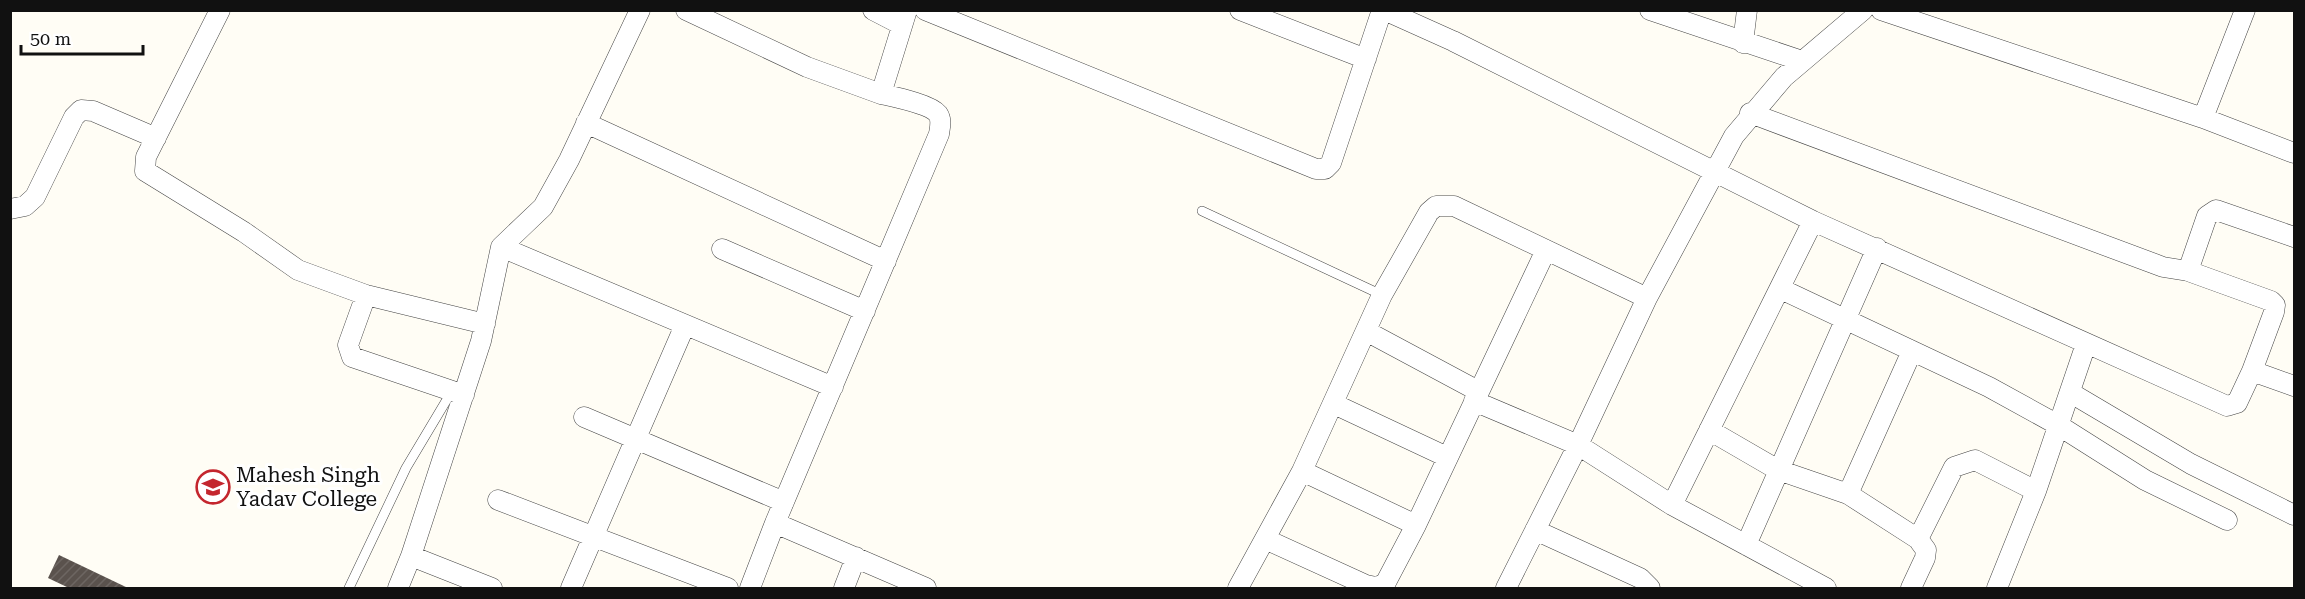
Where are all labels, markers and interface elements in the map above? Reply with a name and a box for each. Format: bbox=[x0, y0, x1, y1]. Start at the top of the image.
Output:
scale bar bbox=[21, 18, 142, 56]
text: 50 m bbox=[30, 28, 71, 49]
place label: Mahesh Singh Yadav College bbox=[236, 463, 380, 511]
school or university icon: Mahesh Singh Yadav College bbox=[195, 469, 231, 505]

